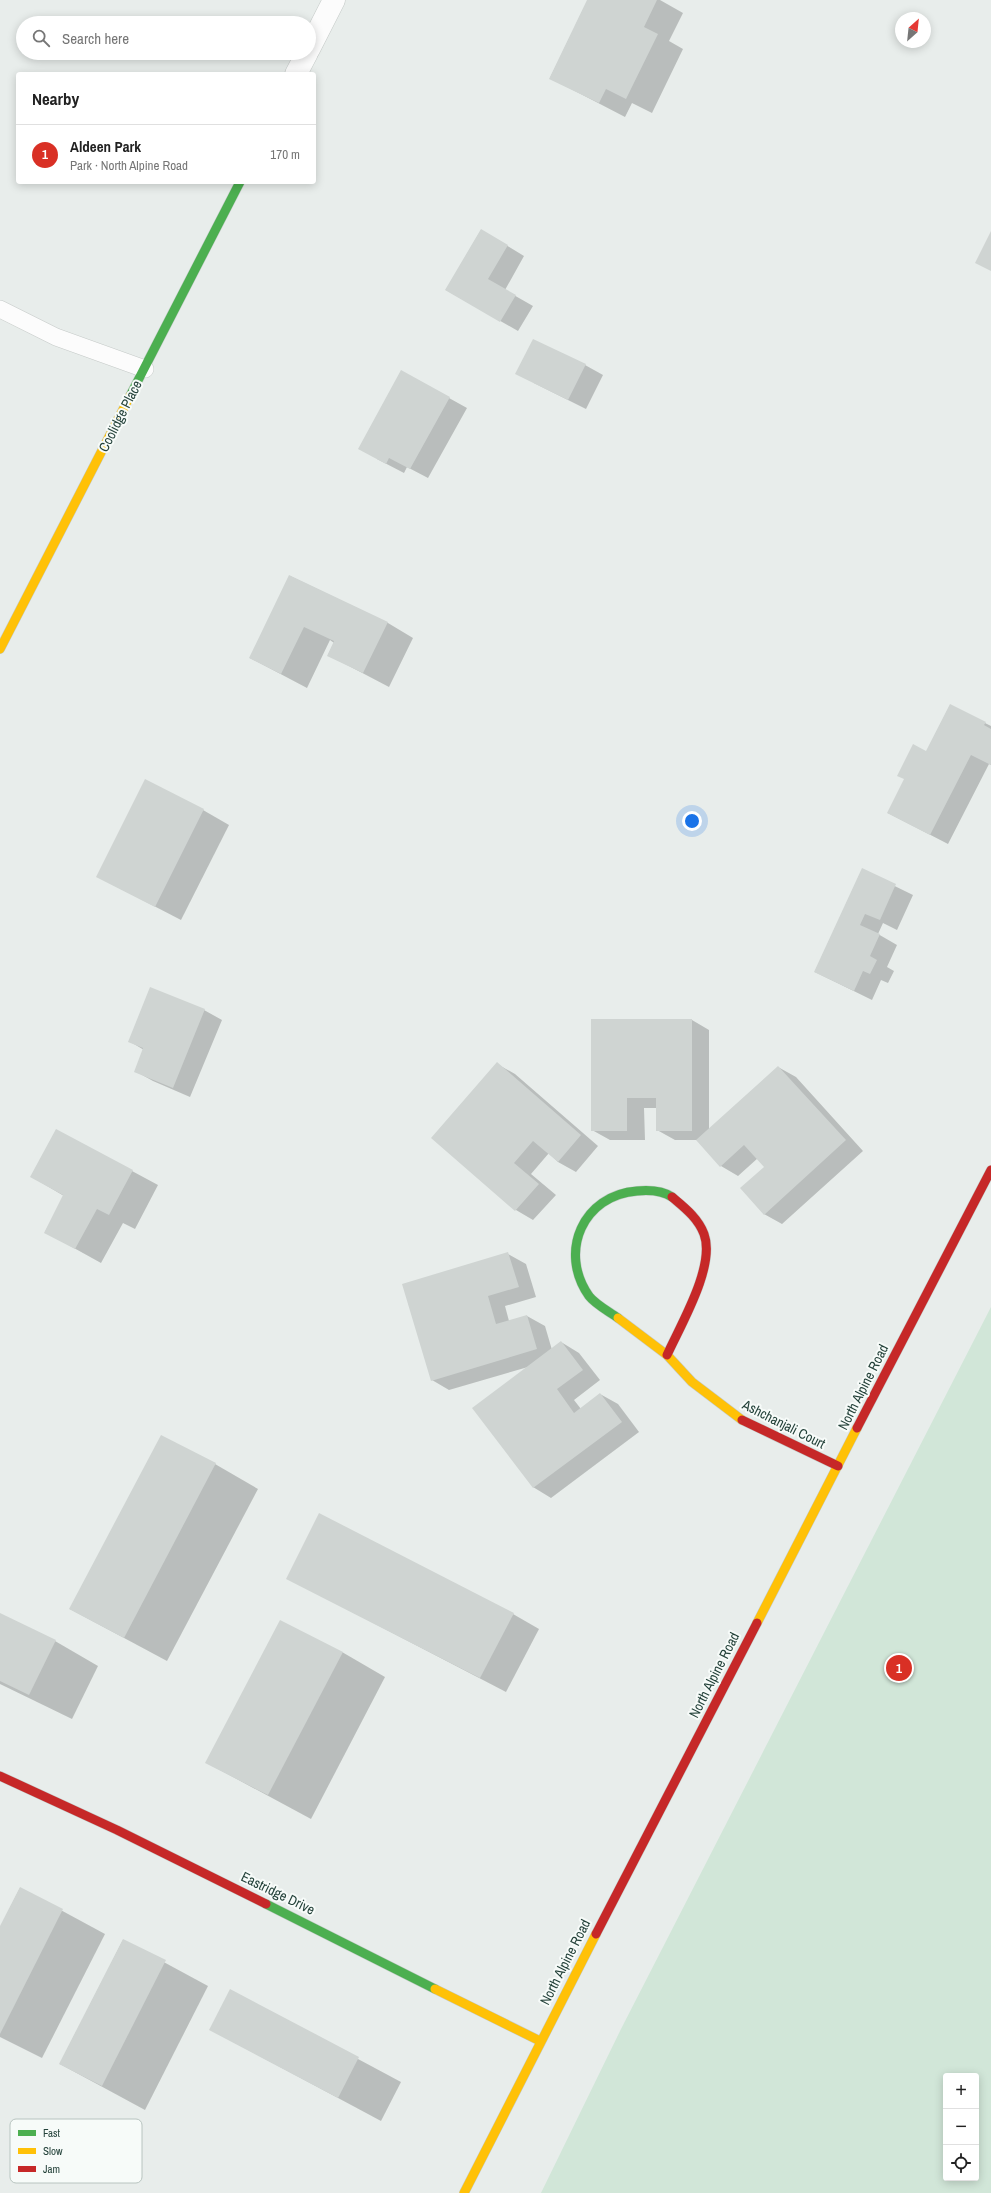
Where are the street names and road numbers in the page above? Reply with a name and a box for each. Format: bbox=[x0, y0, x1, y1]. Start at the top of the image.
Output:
street label: Coolidge Place bbox=[94, 377, 146, 455]
street label: North Alpine Road bbox=[834, 1341, 892, 1433]
street label: Ashchanjali Court bbox=[739, 1395, 828, 1453]
street label: North Alpine Road bbox=[685, 1629, 743, 1721]
street label: Eastridge Drive bbox=[238, 1867, 318, 1919]
street label: North Alpine Road bbox=[536, 1916, 594, 2008]

